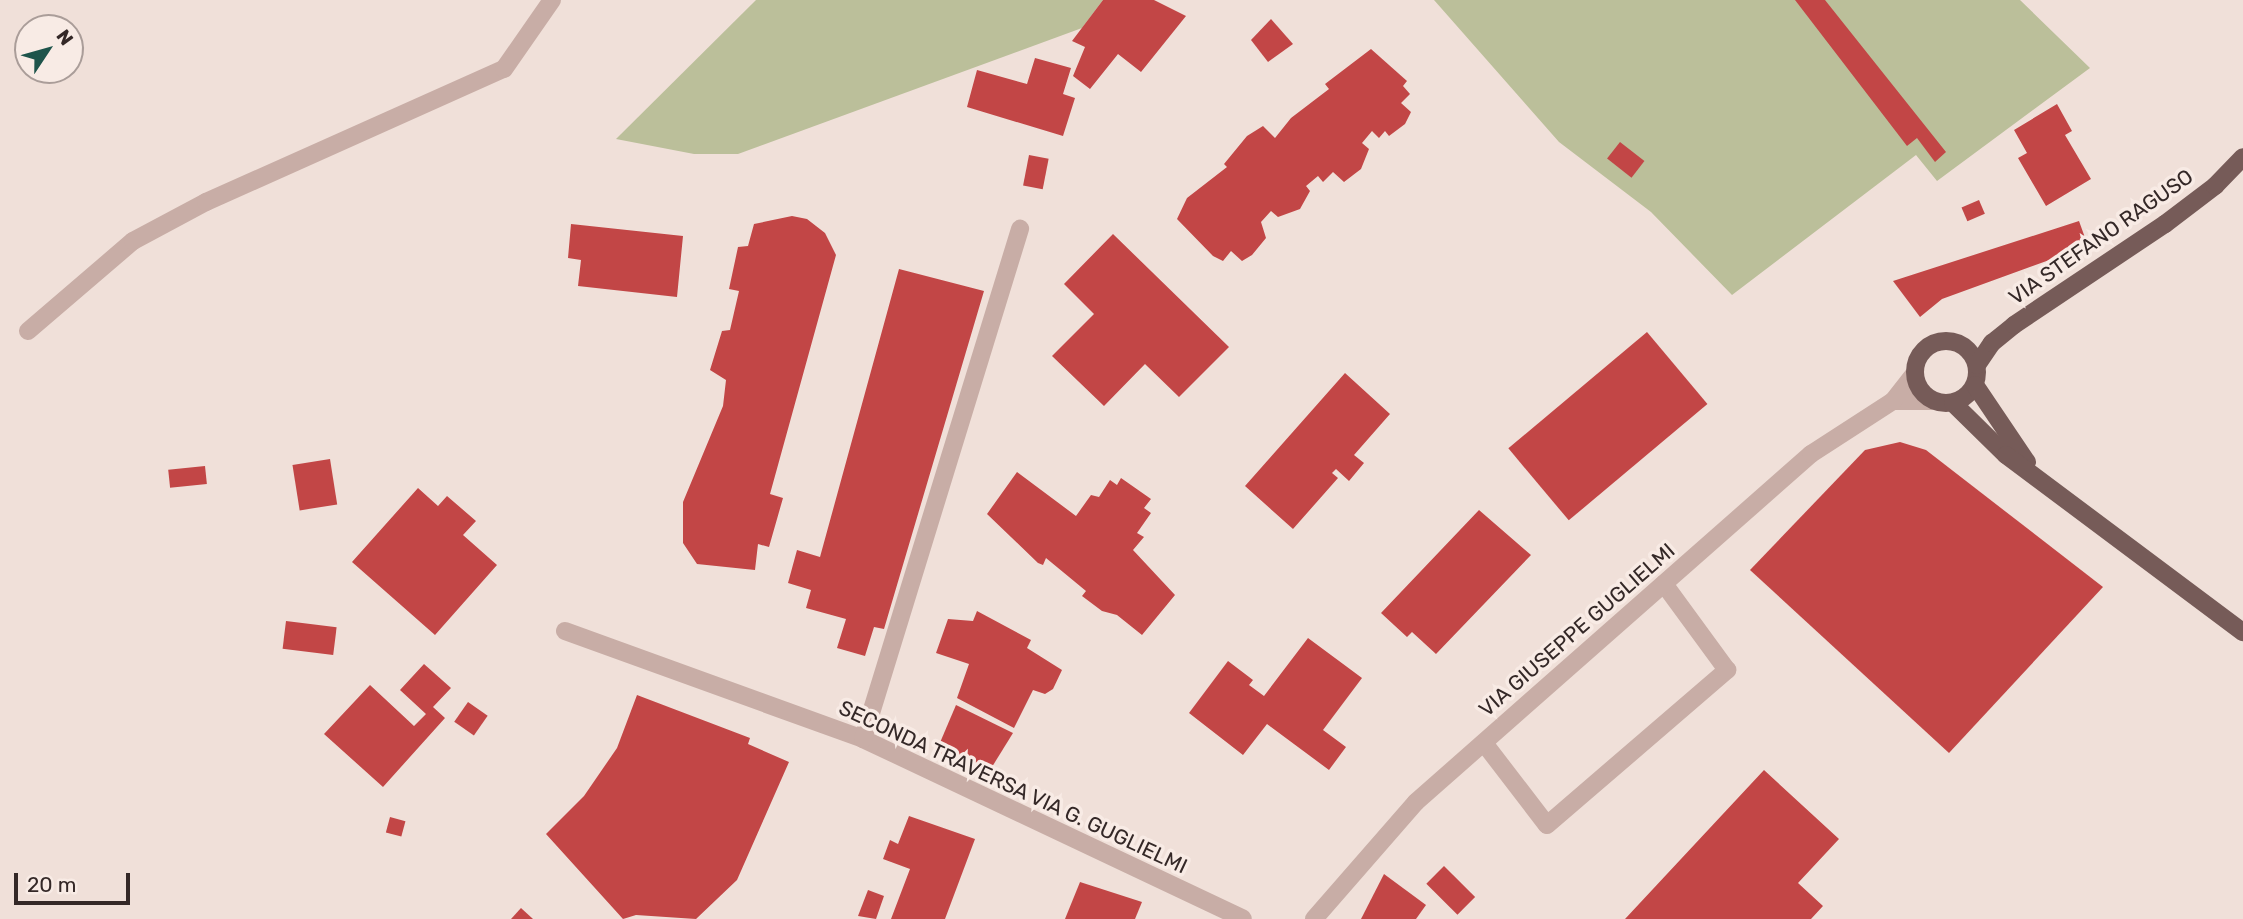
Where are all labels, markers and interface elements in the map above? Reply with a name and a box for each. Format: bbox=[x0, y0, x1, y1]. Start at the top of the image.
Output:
north arrow bbox=[14, 14, 84, 84]
text: N bbox=[51, 25, 78, 50]
street label: VIA STEFANO RAGUSO bbox=[2004, 164, 2198, 310]
street label: VIA GIUSEPPE GUGLIELMI bbox=[1474, 538, 1680, 722]
street label: SECONDA TRAVERSA VIA G. GUGLIELMI bbox=[834, 694, 1192, 880]
scale bar bbox=[18, 860, 133, 904]
text: 20 m bbox=[27, 872, 76, 897]

